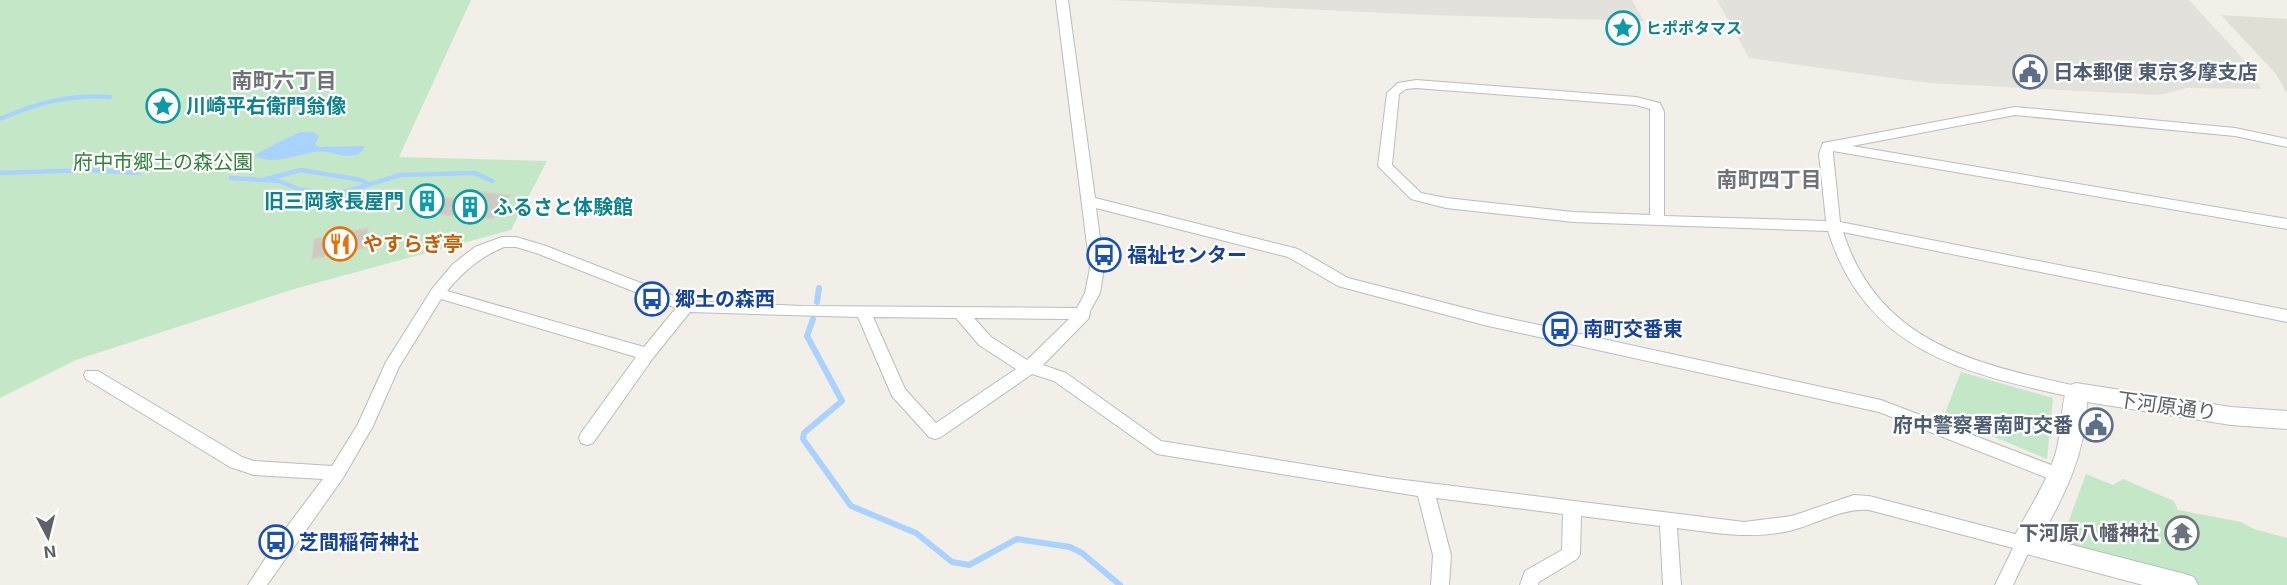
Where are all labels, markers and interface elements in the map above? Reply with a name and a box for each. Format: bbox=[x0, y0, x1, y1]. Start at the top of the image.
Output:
place icon: ヒポポタマス bbox=[1605, 10, 1641, 46]
place label: ヒポポタマス bbox=[1646, 18, 1742, 38]
public building icon: 日本郵便 東京多摩支店 bbox=[2012, 54, 2048, 90]
place label: 日本郵便 東京多摩支店 bbox=[2053, 60, 2258, 84]
district label: 南町六丁目 bbox=[232, 68, 337, 93]
place icon: 川崎平右衛門翁像 bbox=[145, 88, 181, 124]
place label: 川崎平右衛門翁像 bbox=[186, 94, 346, 118]
park label: 府中市郷土の森公園 bbox=[73, 150, 253, 174]
district label: 南町四丁目 bbox=[1717, 167, 1822, 192]
building icon: 旧三岡家長屋門 bbox=[409, 183, 445, 219]
place label: 旧三岡家長屋門 bbox=[264, 189, 404, 213]
building icon: ふるさと体験館 bbox=[452, 189, 488, 225]
place label: ふるさと体験館 bbox=[493, 195, 633, 219]
restaurant icon: やすらぎ亭 bbox=[322, 226, 358, 262]
place label: やすらぎ亭 bbox=[363, 232, 463, 256]
bus stop icon: 福祉センター bbox=[1086, 237, 1122, 273]
place label: 福祉センター bbox=[1127, 243, 1247, 267]
bus stop icon: 郷土の森西 bbox=[634, 281, 670, 317]
place label: 郷土の森西 bbox=[675, 287, 775, 311]
bus stop icon: 南町交番東 bbox=[1542, 311, 1578, 347]
place label: 南町交番東 bbox=[1583, 317, 1683, 341]
street label: 下河原通り bbox=[2116, 387, 2218, 425]
public building icon: 府中警察署南町交番 bbox=[2078, 407, 2114, 443]
place label: 府中警察署南町交番 bbox=[1893, 413, 2073, 437]
north arrow bbox=[18, 507, 78, 567]
temple icon: 下河原八幡神社 bbox=[2164, 515, 2200, 551]
place label: 下河原八幡神社 bbox=[2019, 521, 2159, 545]
bus stop icon: 芝間稲荷神社 bbox=[258, 524, 294, 560]
place label: 芝間稲荷神社 bbox=[299, 530, 419, 554]
text: N bbox=[43, 541, 57, 563]

